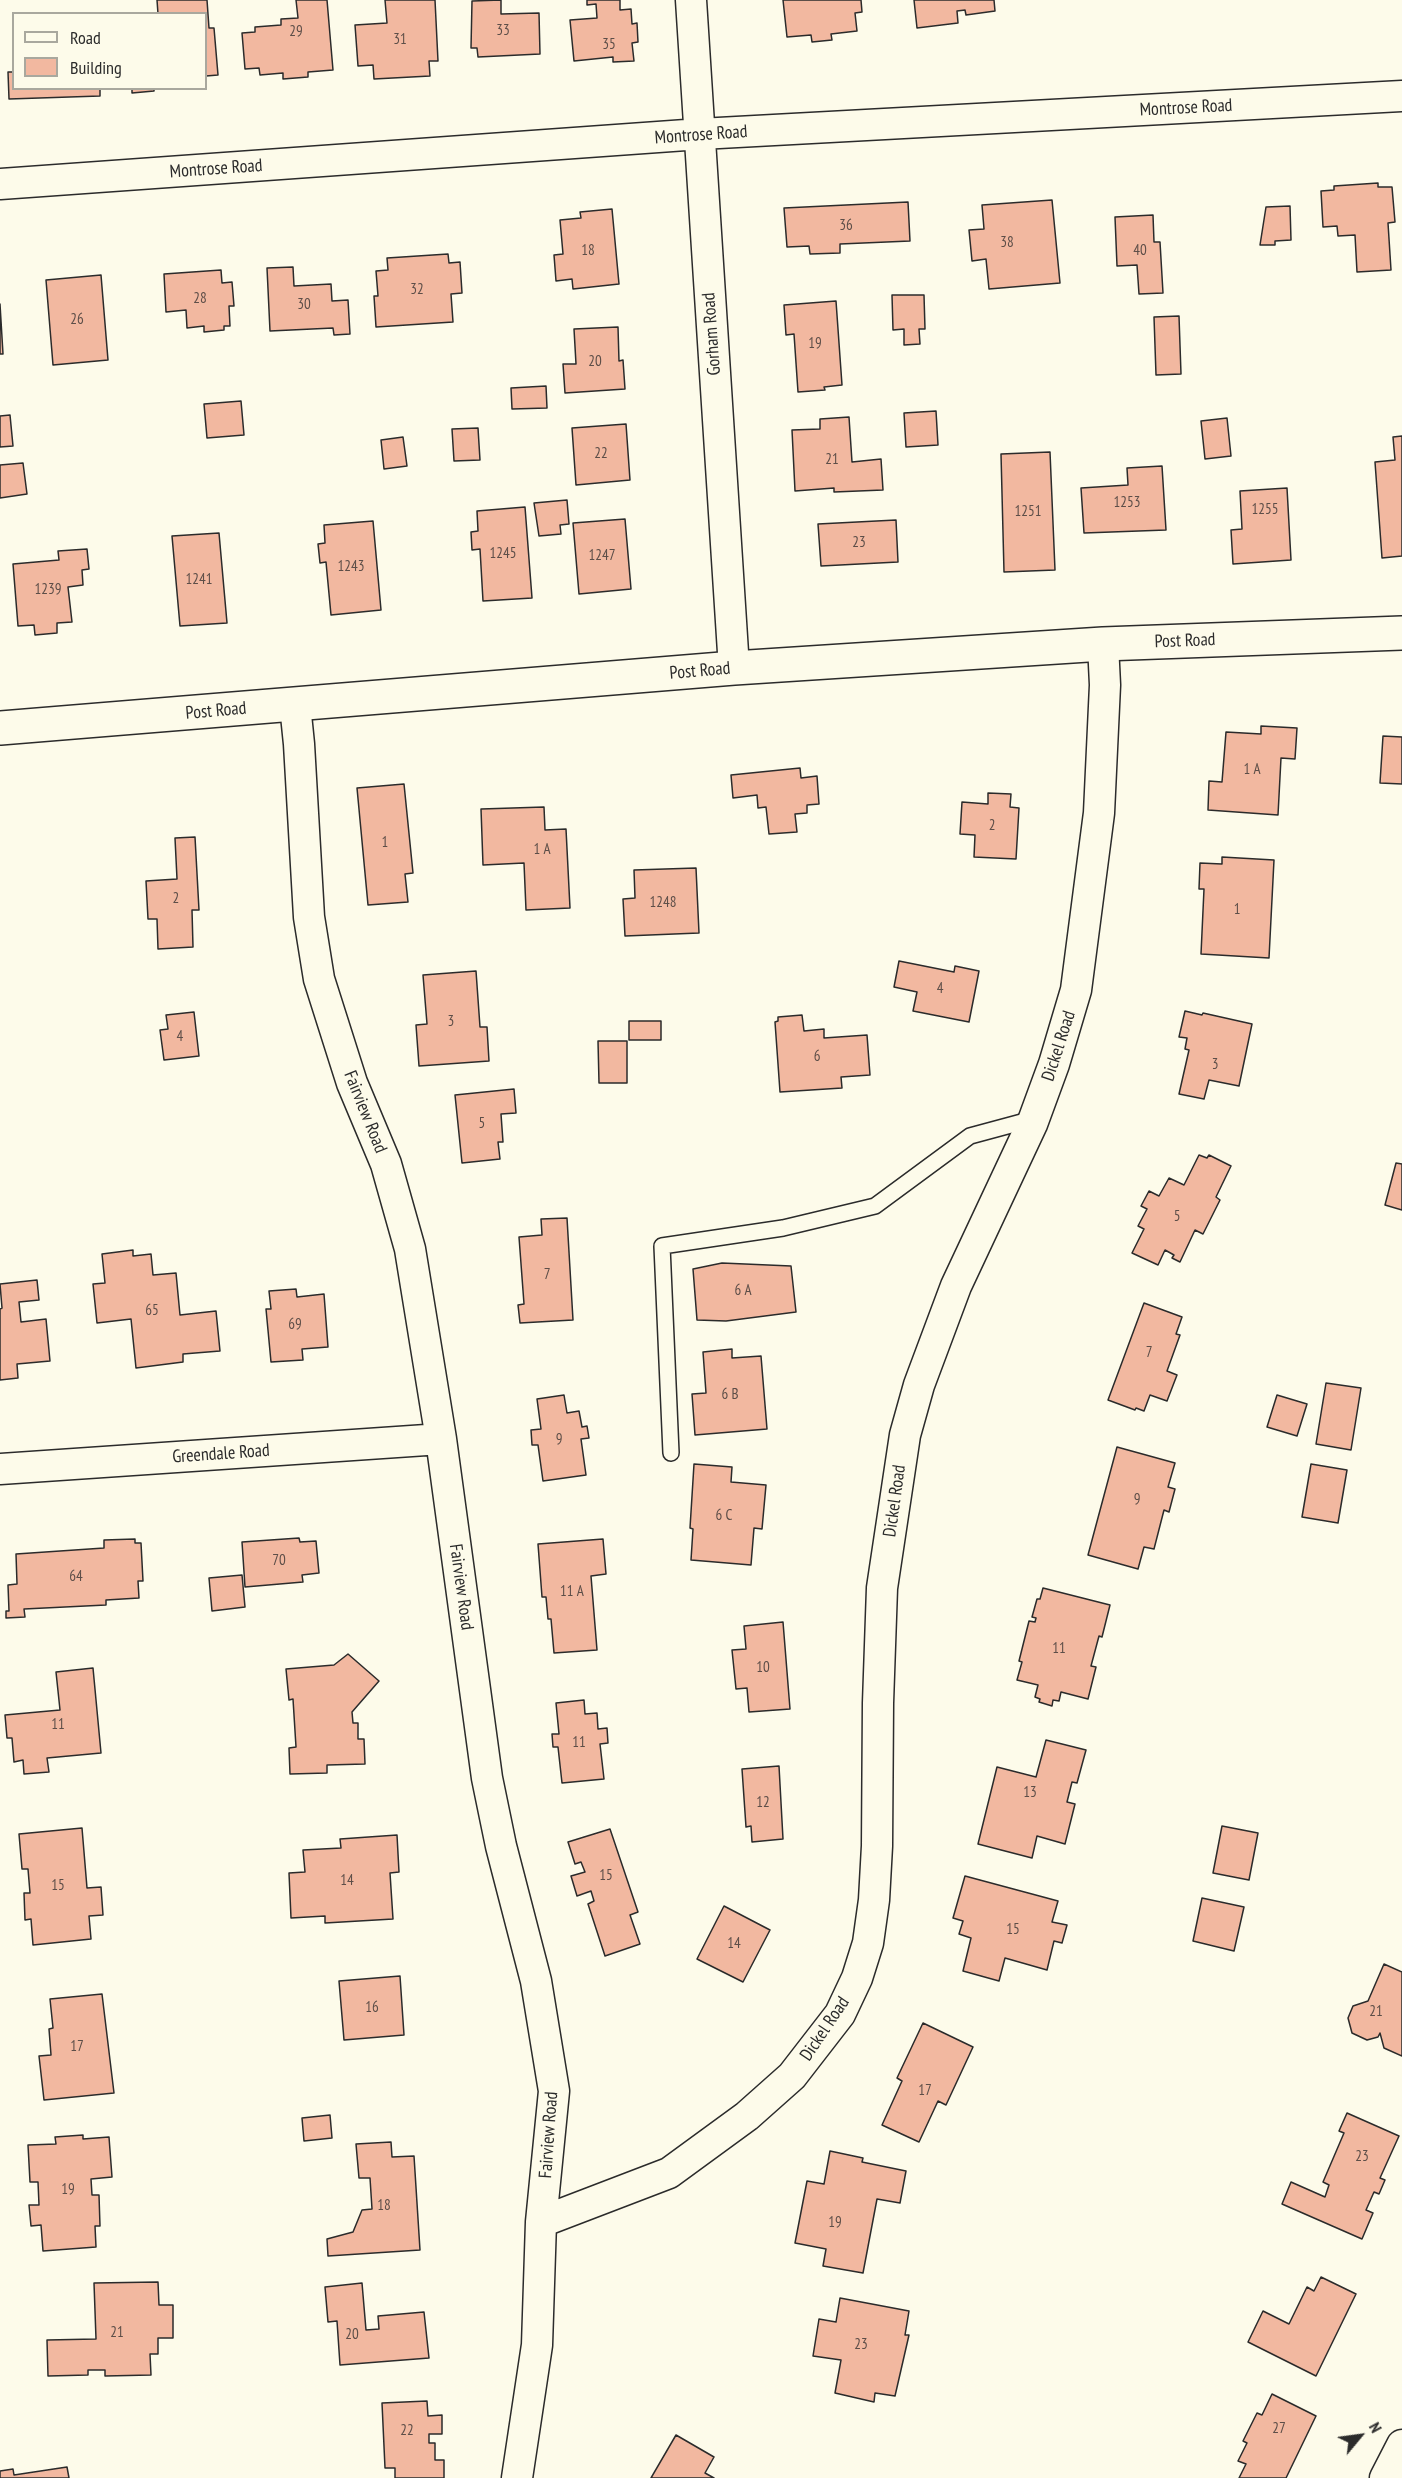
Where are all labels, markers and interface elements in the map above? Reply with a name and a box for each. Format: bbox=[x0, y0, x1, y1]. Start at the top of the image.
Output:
legend bbox=[12, 12, 207, 90]
house number: 33 bbox=[496, 22, 510, 40]
house number: 29 bbox=[289, 23, 303, 41]
text: Road bbox=[70, 26, 101, 49]
house number: 31 bbox=[393, 31, 407, 49]
house number: 35 bbox=[602, 36, 616, 54]
text: Building bbox=[70, 56, 122, 79]
street label: Montrose Road bbox=[1139, 95, 1233, 121]
street label: Montrose Road bbox=[654, 121, 748, 149]
street label: Montrose Road bbox=[169, 155, 263, 183]
house number: 36 bbox=[839, 217, 853, 235]
house number: 38 bbox=[1000, 234, 1014, 252]
house number: 18 bbox=[581, 242, 595, 260]
house number: 40 bbox=[1133, 242, 1147, 260]
house number: 32 bbox=[410, 281, 424, 299]
house number: 28 bbox=[193, 290, 207, 308]
street label: Gorham Road bbox=[698, 292, 726, 376]
house number: 30 bbox=[297, 296, 311, 314]
house number: 26 bbox=[70, 311, 84, 329]
house number: 19 bbox=[808, 335, 822, 353]
house number: 20 bbox=[588, 353, 602, 371]
house number: 22 bbox=[594, 445, 608, 463]
house number: 21 bbox=[825, 451, 839, 469]
house number: 1253 bbox=[1114, 494, 1140, 512]
house number: 1255 bbox=[1252, 501, 1278, 519]
house number: 1251 bbox=[1015, 503, 1041, 521]
house number: 23 bbox=[852, 534, 866, 552]
house number: 1245 bbox=[490, 545, 516, 563]
house number: 1247 bbox=[589, 547, 615, 565]
house number: 1243 bbox=[338, 558, 364, 576]
house number: 1241 bbox=[186, 571, 212, 589]
house number: 1239 bbox=[35, 581, 61, 599]
street label: Post Road bbox=[1154, 629, 1216, 653]
street label: Post Road bbox=[669, 658, 731, 684]
street label: Post Road bbox=[185, 698, 247, 724]
house number: 1 A bbox=[1243, 761, 1261, 779]
house number: 2 bbox=[989, 817, 995, 835]
house number: 1 bbox=[382, 834, 388, 852]
house number: 1 A bbox=[533, 841, 551, 859]
house number: 2 bbox=[173, 890, 179, 908]
house number: 1248 bbox=[650, 894, 676, 912]
house number: 1 bbox=[1234, 901, 1240, 919]
house number: 4 bbox=[937, 980, 943, 998]
street label: Dickel Road bbox=[1037, 1008, 1081, 1084]
house number: 3 bbox=[448, 1013, 454, 1031]
house number: 4 bbox=[177, 1028, 183, 1046]
house number: 6 bbox=[814, 1048, 820, 1066]
house number: 3 bbox=[1212, 1056, 1218, 1074]
street label: Fairview Road bbox=[339, 1068, 391, 1156]
house number: 5 bbox=[479, 1115, 485, 1133]
house number: 5 bbox=[1174, 1208, 1180, 1226]
house number: 7 bbox=[544, 1266, 550, 1284]
house number: 6 A bbox=[734, 1282, 752, 1300]
house number: 65 bbox=[145, 1302, 159, 1320]
house number: 69 bbox=[288, 1316, 302, 1334]
house number: 7 bbox=[1146, 1344, 1152, 1362]
house number: 6 B bbox=[722, 1386, 738, 1404]
house number: 9 bbox=[556, 1431, 562, 1449]
street label: Greendale Road bbox=[172, 1440, 270, 1468]
street label: Dickel Road bbox=[879, 1463, 911, 1539]
house number: 9 bbox=[1134, 1491, 1140, 1509]
house number: 6 C bbox=[716, 1507, 732, 1525]
street label: Fairview Road bbox=[444, 1543, 478, 1631]
house number: 70 bbox=[272, 1552, 286, 1570]
house number: 64 bbox=[69, 1568, 83, 1586]
house number: 11 A bbox=[560, 1583, 584, 1601]
house number: 11 bbox=[1052, 1640, 1066, 1658]
house number: 10 bbox=[756, 1659, 770, 1677]
house number: 11 bbox=[51, 1716, 65, 1734]
house number: 11 bbox=[572, 1734, 586, 1752]
house number: 13 bbox=[1023, 1784, 1037, 1802]
house number: 12 bbox=[756, 1794, 770, 1812]
house number: 15 bbox=[599, 1867, 613, 1885]
house number: 14 bbox=[340, 1872, 354, 1890]
house number: 15 bbox=[51, 1877, 65, 1895]
house number: 15 bbox=[1006, 1921, 1020, 1939]
house number: 14 bbox=[727, 1935, 741, 1953]
street label: Dickel Road bbox=[796, 1993, 854, 2065]
house number: 16 bbox=[365, 1999, 379, 2017]
house number: 21 bbox=[1369, 2003, 1383, 2021]
house number: 17 bbox=[70, 2038, 84, 2056]
house number: 17 bbox=[918, 2082, 932, 2100]
street label: Fairview Road bbox=[535, 2091, 563, 2179]
house number: 23 bbox=[1355, 2148, 1369, 2166]
house number: 19 bbox=[61, 2181, 75, 2199]
house number: 18 bbox=[377, 2197, 391, 2215]
house number: 19 bbox=[828, 2214, 842, 2232]
house number: 21 bbox=[110, 2324, 124, 2342]
house number: 20 bbox=[345, 2326, 359, 2344]
house number: 23 bbox=[854, 2336, 868, 2354]
north arrow bbox=[1330, 2406, 1390, 2466]
text: N bbox=[1365, 2419, 1387, 2436]
house number: 27 bbox=[1272, 2420, 1286, 2438]
house number: 22 bbox=[400, 2422, 414, 2440]

